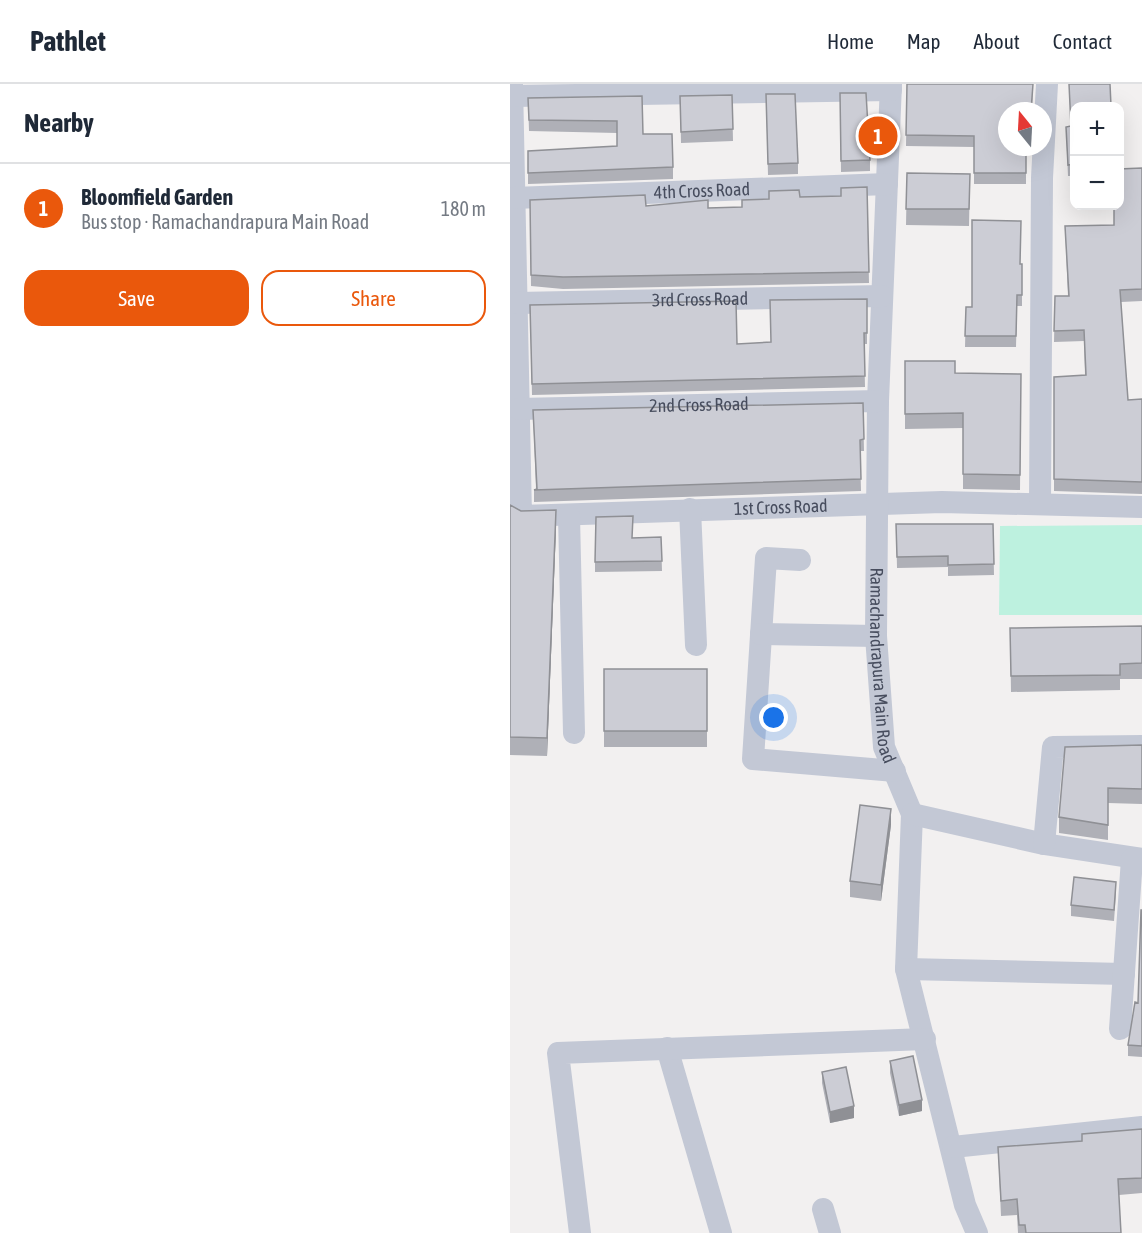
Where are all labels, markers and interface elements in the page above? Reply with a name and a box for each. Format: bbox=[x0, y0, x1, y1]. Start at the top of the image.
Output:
text: Pathlet bbox=[30, 25, 106, 57]
text: Home bbox=[827, 29, 874, 53]
text: Map bbox=[907, 29, 941, 53]
text: About bbox=[974, 29, 1020, 53]
text: Contact bbox=[1053, 29, 1112, 53]
north arrow bbox=[998, 102, 1052, 156]
map controls bbox=[1070, 102, 1124, 210]
button: + bbox=[1070, 102, 1124, 156]
text: Nearby bbox=[24, 108, 94, 138]
pin: 1 bbox=[858, 113, 898, 158]
button: − bbox=[1070, 156, 1124, 210]
street label: 4th Cross Road bbox=[653, 178, 750, 203]
text: Bloomfield Garden bbox=[81, 184, 233, 210]
text: 1 bbox=[39, 197, 48, 220]
text: 180 m bbox=[441, 197, 486, 220]
text: Bus stop · Ramachandrapura Main Road bbox=[81, 210, 369, 233]
button: Save bbox=[24, 270, 249, 326]
button: Share bbox=[261, 270, 486, 326]
street label: 3rd Cross Road bbox=[652, 288, 748, 310]
street label: 2nd Cross Road bbox=[649, 393, 749, 416]
street label: 1st Cross Road bbox=[733, 495, 828, 519]
street label: Ramachandrapura Main Road bbox=[866, 567, 901, 766]
your location bbox=[759, 703, 788, 732]

